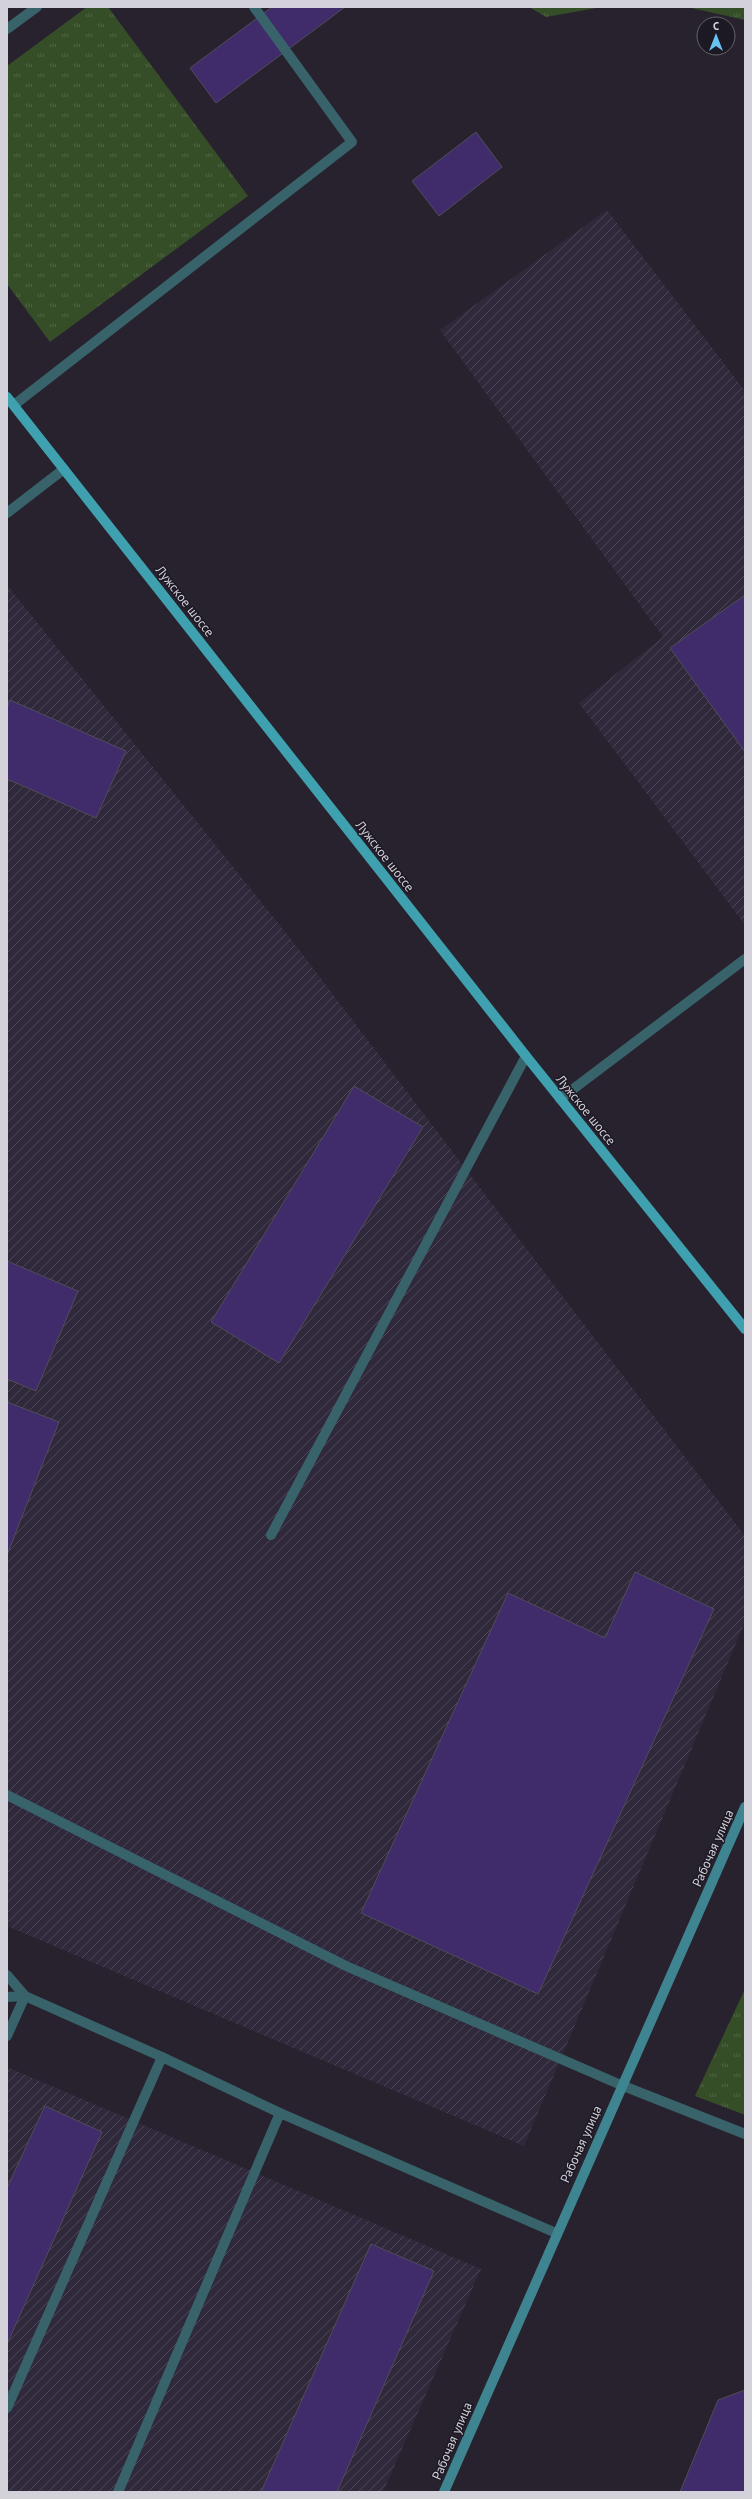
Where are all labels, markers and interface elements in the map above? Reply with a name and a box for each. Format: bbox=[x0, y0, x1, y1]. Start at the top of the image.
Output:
north arrow bbox=[696, 16, 736, 56]
text: С bbox=[713, 19, 719, 33]
street label: Лужское шоссе bbox=[151, 561, 218, 640]
street label: Лужское шоссе bbox=[351, 816, 418, 895]
street label: Лужское шоссе bbox=[552, 1070, 620, 1149]
street label: Рабочая улица bbox=[688, 1807, 738, 1889]
street label: Рабочая улица bbox=[556, 2103, 606, 2185]
street label: Рабочая улица bbox=[428, 2400, 476, 2482]

